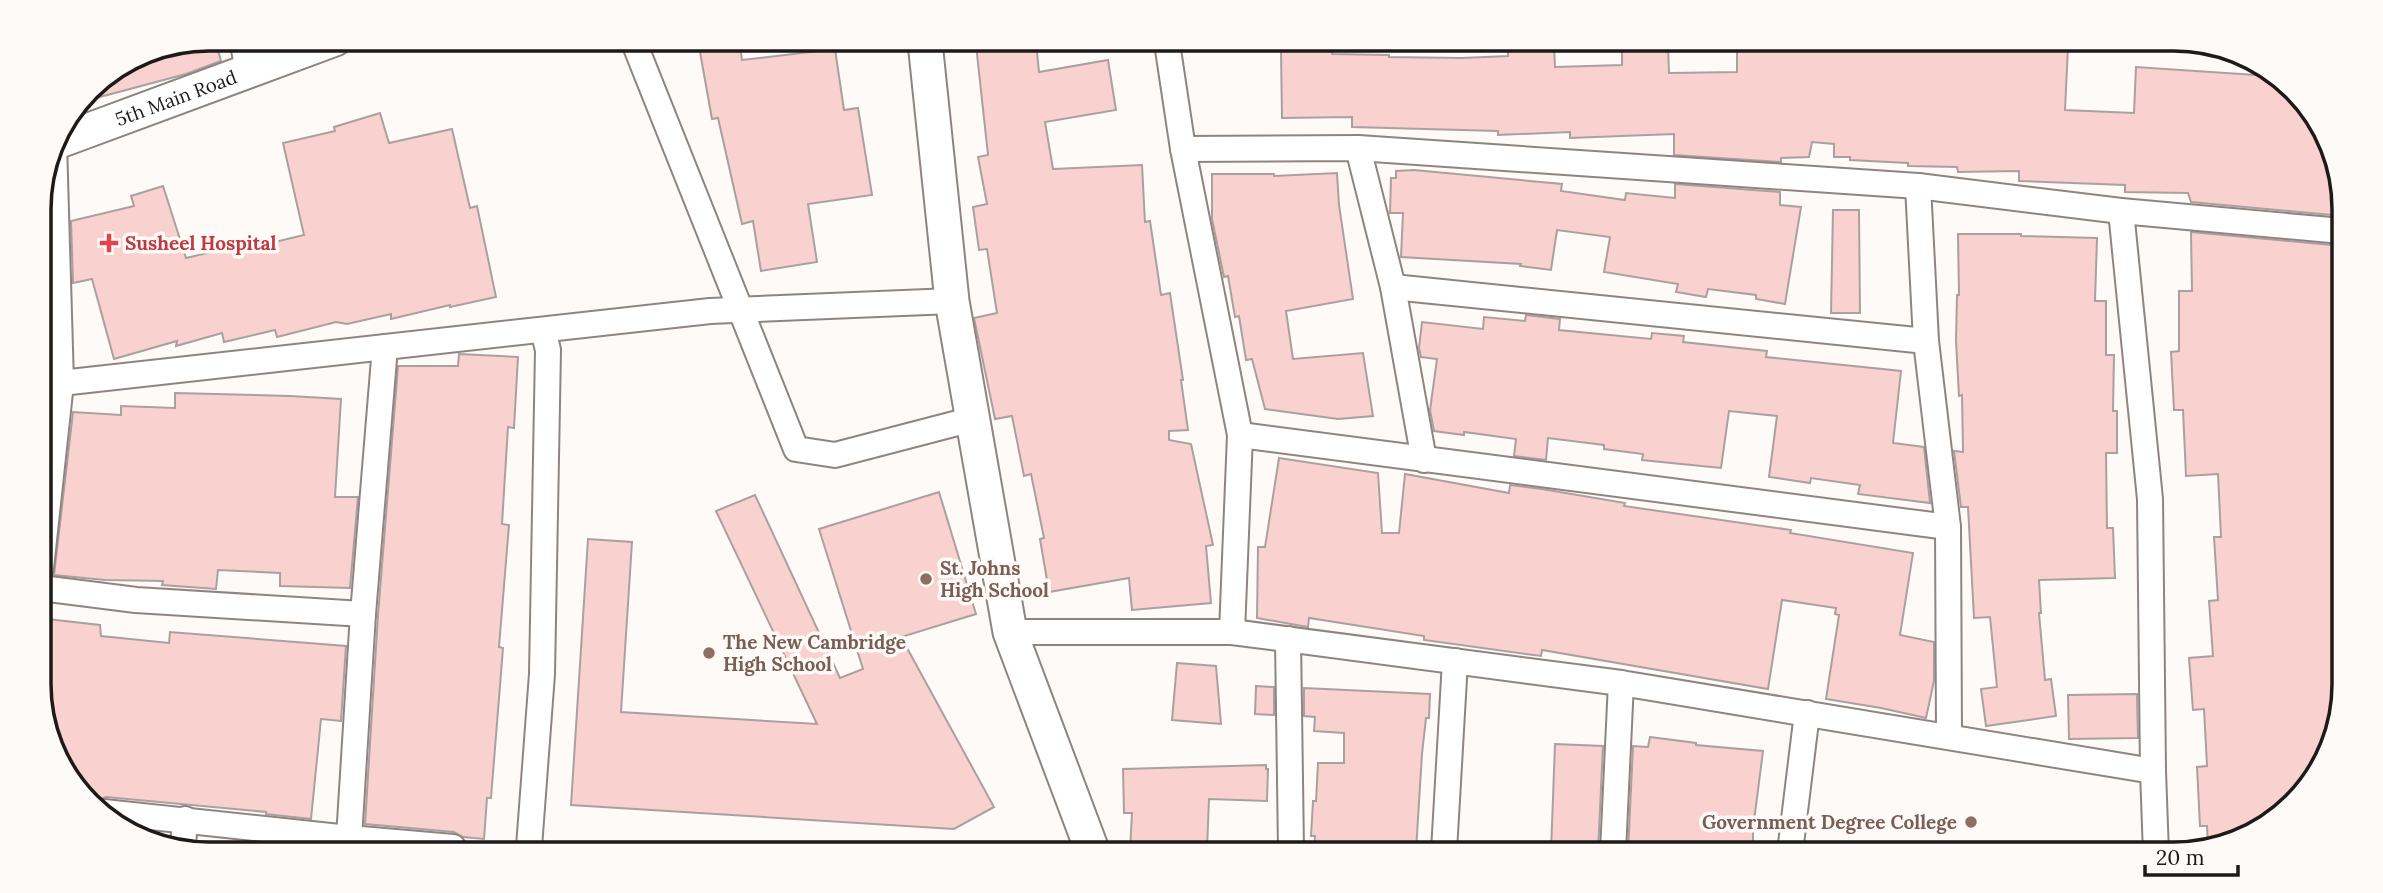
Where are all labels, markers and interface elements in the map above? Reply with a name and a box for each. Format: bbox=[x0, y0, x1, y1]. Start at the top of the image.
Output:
street label: 5th Main Road bbox=[112, 65, 240, 131]
place label: Susheel Hospital bbox=[125, 231, 277, 255]
marker: Susheel Hospital bbox=[99, 233, 119, 253]
place label: St. Johns High School bbox=[940, 556, 1049, 602]
marker: St. Johns High School bbox=[918, 571, 934, 587]
place label: The New Cambridge High School bbox=[723, 630, 906, 676]
marker: The New Cambridge High School bbox=[701, 645, 717, 661]
place label: Government Degree College bbox=[1702, 810, 1957, 834]
marker: Government Degree College bbox=[1963, 814, 1979, 830]
scale bar bbox=[2145, 834, 2238, 878]
text: 20 m bbox=[2156, 844, 2205, 871]

